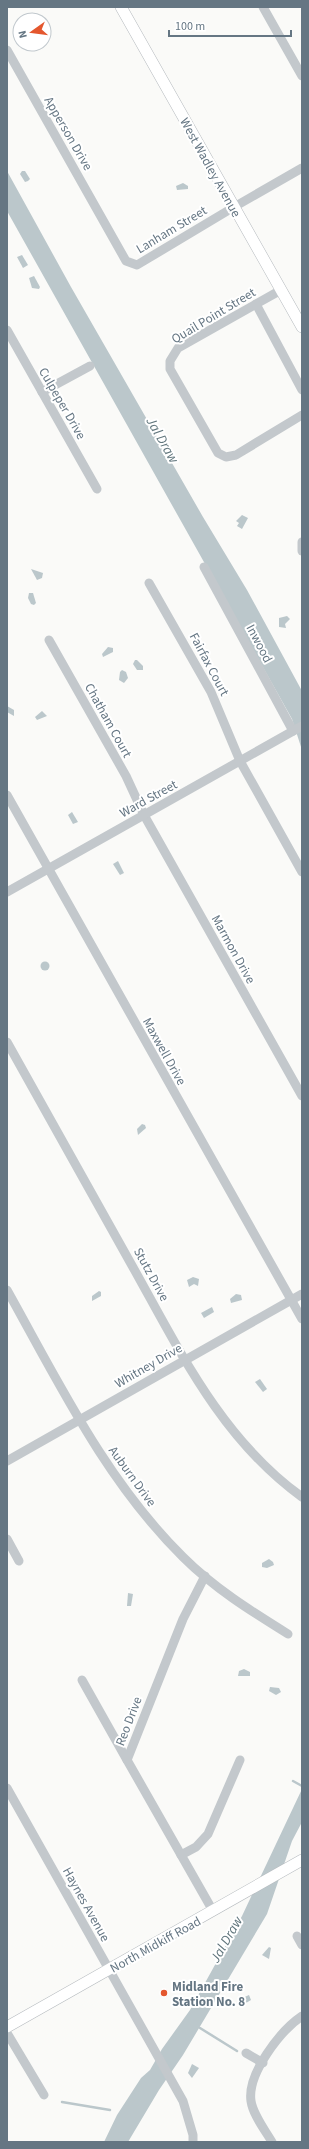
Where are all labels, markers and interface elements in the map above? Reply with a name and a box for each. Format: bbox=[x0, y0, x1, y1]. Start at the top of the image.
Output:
north arrow bbox=[12, 12, 52, 52]
scale bar bbox=[169, 12, 291, 38]
text: 100 m bbox=[175, 18, 205, 35]
text: N bbox=[15, 29, 31, 40]
street label: Apperson Drive bbox=[40, 93, 97, 174]
street label: West Wadley Avenue bbox=[175, 114, 245, 220]
street label: Lanham Street bbox=[133, 201, 211, 258]
street label: Quail Point Street bbox=[168, 283, 260, 348]
street label: Culpeper Drive bbox=[34, 364, 90, 443]
water label: Jal Draw bbox=[140, 413, 183, 467]
street label: Inwood bbox=[242, 621, 277, 666]
street label: Fairfax Court bbox=[185, 630, 234, 700]
street label: Chatham Court bbox=[80, 680, 136, 762]
street label: Ward Street bbox=[116, 775, 181, 822]
street label: Marmon Drive bbox=[207, 912, 259, 987]
street label: Maxwell Drive bbox=[138, 1014, 190, 1089]
street label: Stutz Drive bbox=[129, 1244, 173, 1305]
street label: Whitney Drive bbox=[111, 1339, 186, 1393]
street label: Auburn Drive bbox=[104, 1443, 160, 1510]
street label: Reo Drive bbox=[111, 1694, 147, 1749]
street label: Haynes Avenue bbox=[58, 1864, 114, 1945]
street label: North Midkiff Road bbox=[107, 1912, 204, 1977]
water label: Jal Draw bbox=[205, 1913, 248, 1967]
place label: Midland Fire Station No. 8 bbox=[172, 1978, 245, 2011]
marker: Midland Fire Station No. 8 bbox=[159, 1988, 169, 1998]

